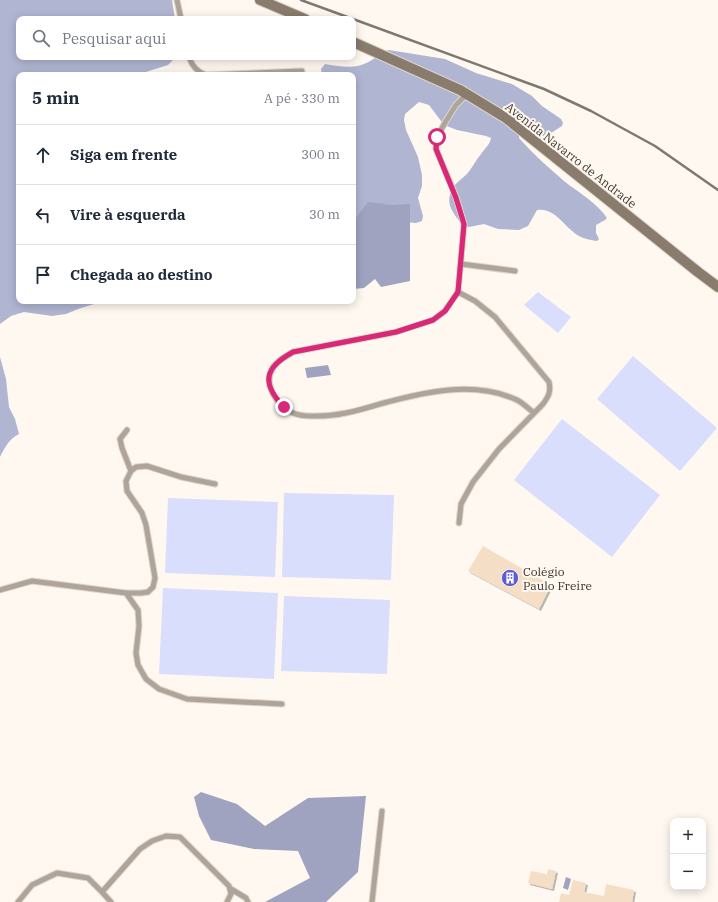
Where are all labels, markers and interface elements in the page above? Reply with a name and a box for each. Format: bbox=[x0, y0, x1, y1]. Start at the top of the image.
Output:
search box bbox=[16, 16, 356, 60]
icon: search bbox=[30, 27, 52, 49]
text: Pesquisar aqui bbox=[62, 29, 166, 48]
text: 5 min bbox=[32, 87, 80, 109]
text: A pé · 330 m bbox=[264, 90, 340, 107]
street label: Avenida Navarro de Andrade bbox=[502, 99, 640, 211]
route start bbox=[428, 128, 446, 146]
icon: ahead bbox=[32, 144, 54, 166]
text: Siga em frente bbox=[70, 145, 177, 164]
text: 300 m bbox=[301, 146, 340, 163]
icon: left bbox=[32, 204, 54, 226]
text: Vire à esquerda bbox=[70, 205, 186, 224]
text: 30 m bbox=[309, 206, 340, 223]
icon: arrive bbox=[32, 264, 54, 286]
text: Chegada ao destino bbox=[70, 265, 213, 284]
route end bbox=[275, 398, 293, 416]
place label: Colégio Paulo Freire bbox=[523, 564, 592, 593]
building icon: Colégio Paulo Freire bbox=[500, 568, 520, 588]
map controls bbox=[670, 818, 706, 890]
button: + bbox=[670, 818, 706, 854]
button: − bbox=[670, 854, 706, 890]

